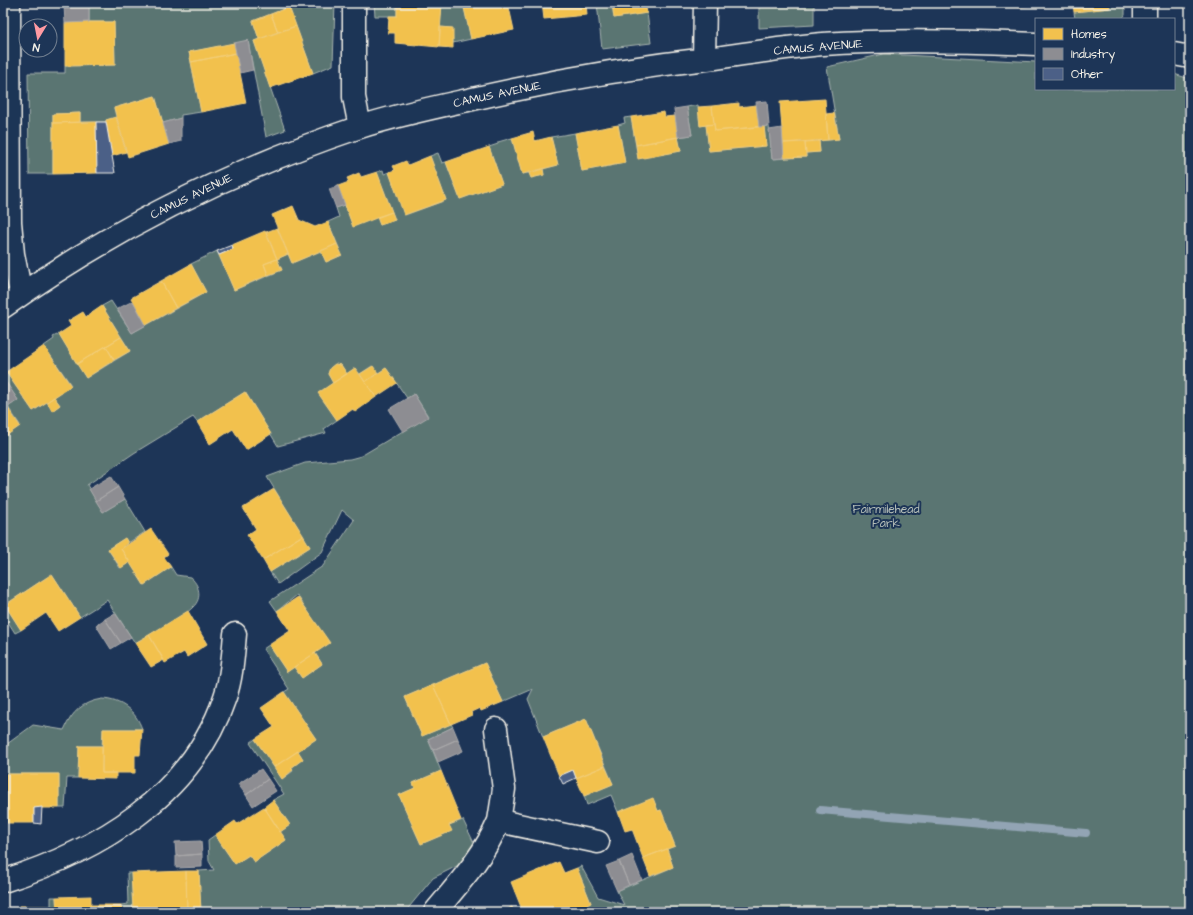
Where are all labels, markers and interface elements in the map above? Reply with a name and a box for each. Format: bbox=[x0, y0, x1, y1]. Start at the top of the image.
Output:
north arrow bbox=[18, 18, 58, 58]
legend bbox=[1035, 18, 1175, 90]
text: Homes bbox=[1071, 26, 1107, 43]
street label: CAMUS AVENUE bbox=[773, 35, 863, 60]
text: N bbox=[32, 39, 41, 55]
text: Industry bbox=[1071, 46, 1116, 64]
text: Other bbox=[1071, 66, 1103, 83]
street label: CAMUS AVENUE bbox=[452, 77, 542, 112]
street label: CAMUS AVENUE bbox=[147, 169, 235, 224]
park label: Fairmilehead Park bbox=[852, 501, 920, 532]

